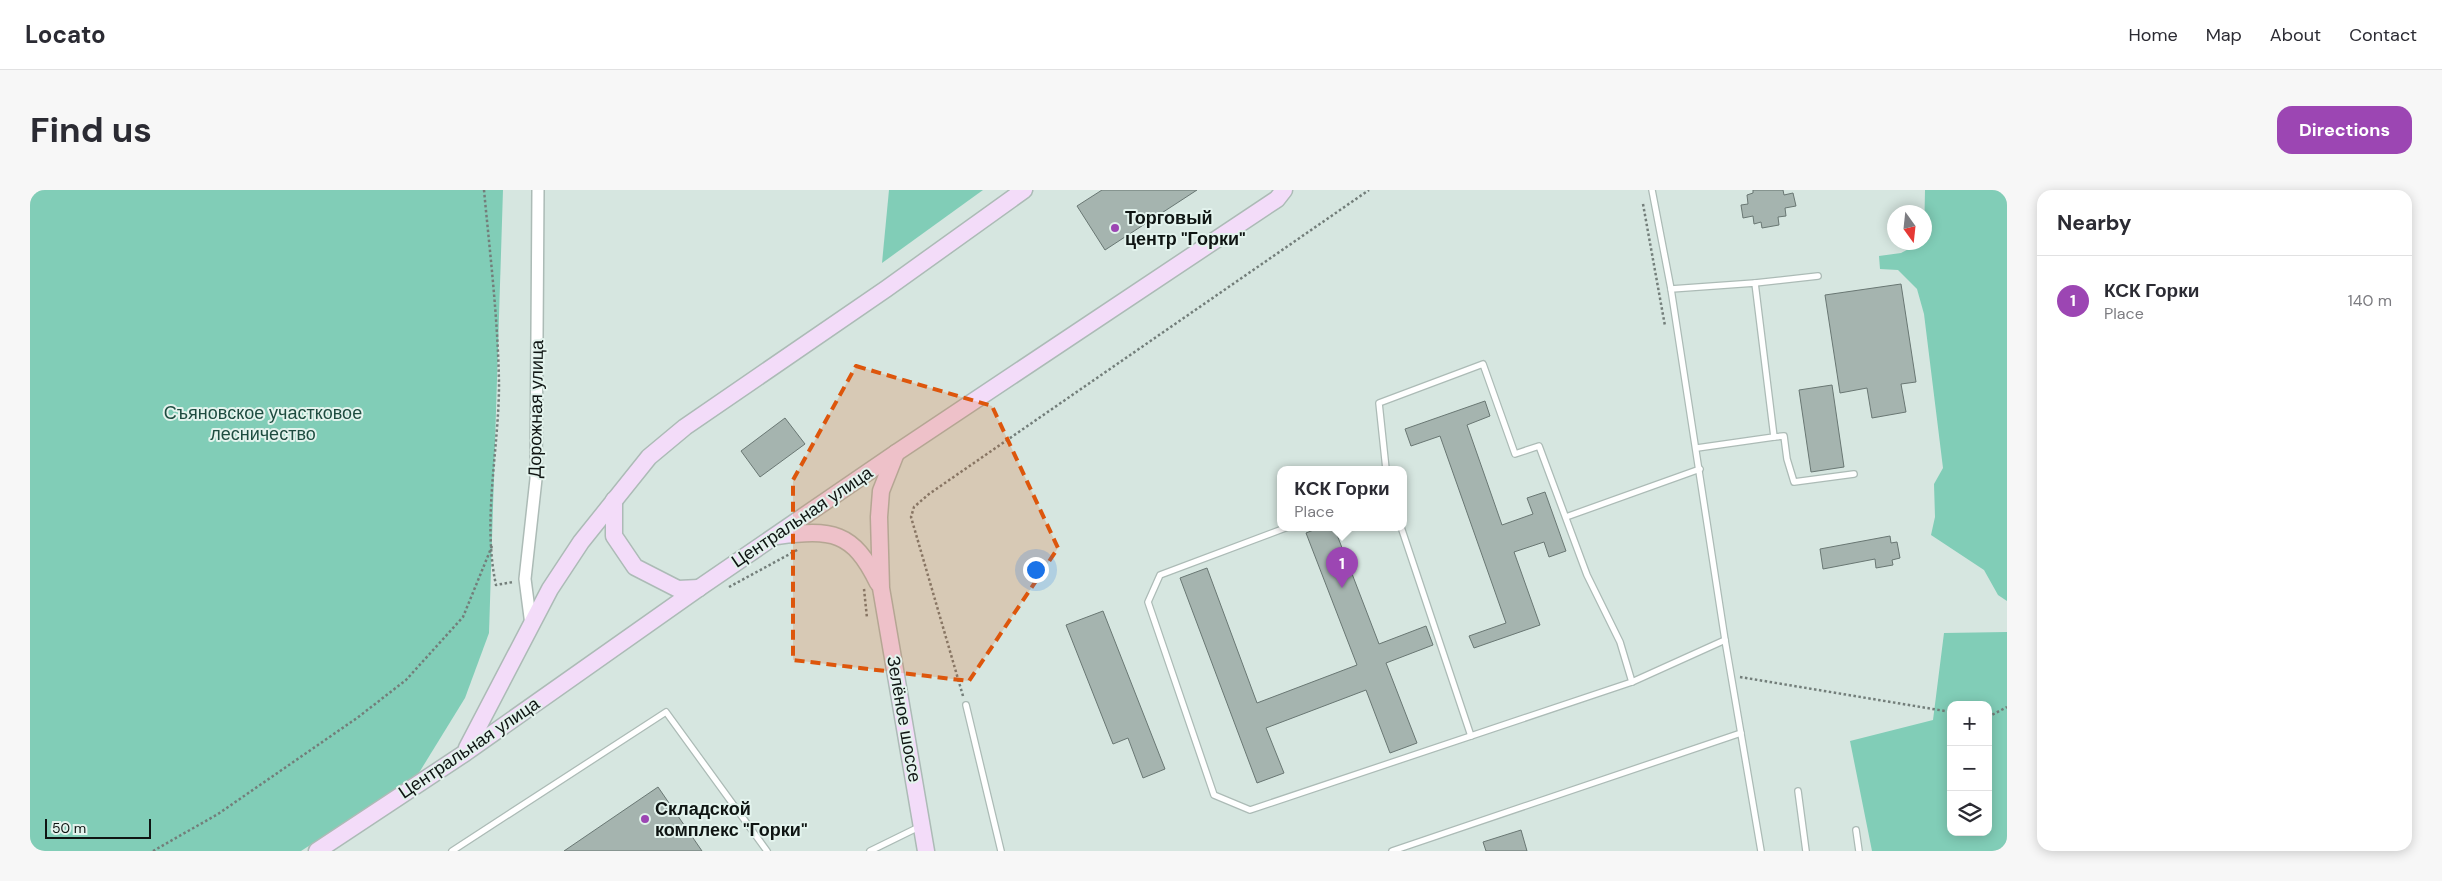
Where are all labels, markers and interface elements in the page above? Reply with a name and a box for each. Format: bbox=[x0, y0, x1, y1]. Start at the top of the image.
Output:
text: Locato bbox=[25, 19, 106, 50]
text: Home bbox=[2128, 23, 2178, 47]
text: Map bbox=[2206, 23, 2242, 47]
text: About bbox=[2270, 23, 2321, 47]
text: Contact bbox=[2349, 23, 2417, 47]
button: Directions bbox=[2277, 106, 2412, 154]
text: Find us bbox=[30, 107, 152, 153]
north arrow bbox=[1887, 205, 1932, 250]
place label: Торговый центр "Горки" bbox=[1125, 206, 1246, 251]
text: Nearby bbox=[2057, 209, 2131, 237]
marker: Торговый центр "Горки" bbox=[1109, 222, 1121, 234]
text: КСК Горки bbox=[2104, 278, 2199, 303]
text: 1 bbox=[2070, 290, 2076, 311]
text: 140 m bbox=[2348, 290, 2392, 311]
text: Place bbox=[2104, 303, 2144, 324]
street label: Дорожная улица bbox=[523, 339, 549, 478]
park label: Съяновское участковое лесничество bbox=[164, 401, 362, 446]
street label: Центральная улица bbox=[727, 460, 878, 573]
popup bbox=[1277, 466, 1407, 531]
text: КСК Горки bbox=[1294, 476, 1390, 501]
text: Place bbox=[1294, 501, 1334, 522]
pin: 1 bbox=[1326, 547, 1358, 588]
your location bbox=[1023, 557, 1049, 583]
street label: Зелёное шоссе bbox=[881, 654, 927, 784]
street label: Центральная улица bbox=[394, 691, 545, 804]
map controls bbox=[1947, 701, 1992, 836]
button: + bbox=[1947, 701, 1992, 746]
button: − bbox=[1947, 746, 1992, 791]
button: layers bbox=[1947, 791, 1992, 836]
place label: Складской комплекс "Горки" bbox=[655, 797, 808, 842]
marker: Складской комплекс "Горки" bbox=[639, 813, 651, 825]
scale bar bbox=[45, 816, 151, 839]
text: 50 m bbox=[52, 819, 86, 837]

